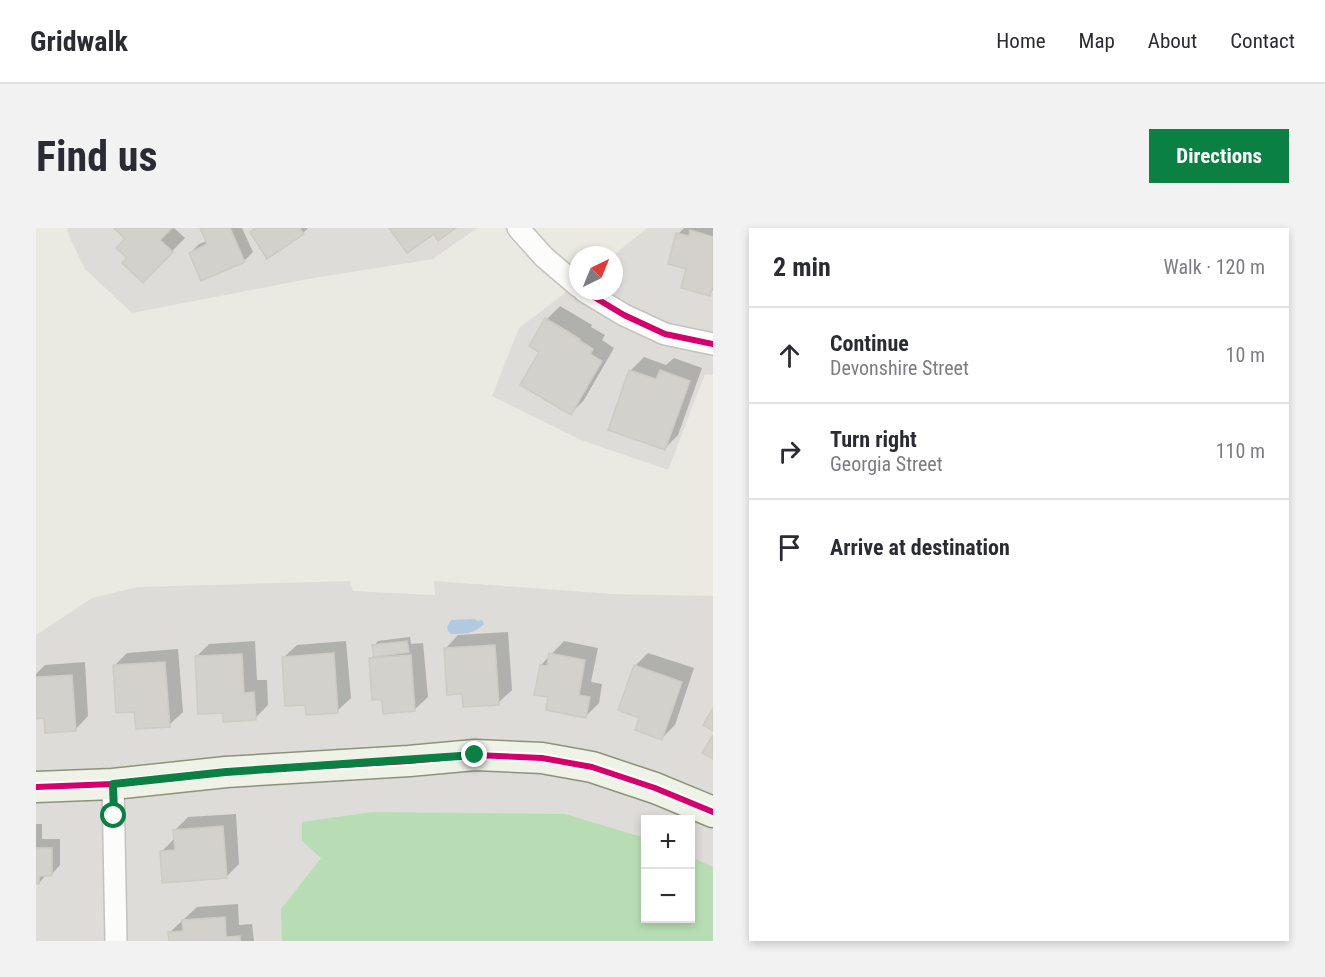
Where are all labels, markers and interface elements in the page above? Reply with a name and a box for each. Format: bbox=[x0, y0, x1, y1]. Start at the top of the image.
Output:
text: Gridwalk bbox=[30, 25, 128, 58]
text: Home bbox=[996, 29, 1046, 53]
text: Map bbox=[1079, 29, 1115, 53]
text: About bbox=[1148, 29, 1197, 53]
text: Contact bbox=[1230, 29, 1295, 53]
button: Directions bbox=[1149, 129, 1289, 183]
text: Find us bbox=[36, 132, 157, 181]
north arrow bbox=[569, 246, 623, 300]
text: 2 min bbox=[773, 252, 831, 282]
text: Walk · 120 m bbox=[1164, 255, 1265, 279]
text: Continue bbox=[830, 331, 909, 356]
icon: ahead bbox=[773, 339, 806, 372]
text: 10 m bbox=[1226, 343, 1265, 367]
text: Devonshire Street bbox=[830, 356, 969, 380]
text: Turn right bbox=[830, 427, 917, 452]
icon: right bbox=[773, 435, 806, 468]
text: 110 m bbox=[1216, 439, 1265, 463]
text: Georgia Street bbox=[830, 452, 943, 476]
icon: arrive bbox=[773, 531, 806, 564]
text: Arrive at destination bbox=[830, 535, 1010, 560]
route end bbox=[461, 741, 487, 767]
route start bbox=[100, 802, 126, 828]
map controls bbox=[641, 815, 695, 923]
button: + bbox=[641, 815, 695, 869]
button: − bbox=[641, 869, 695, 923]

